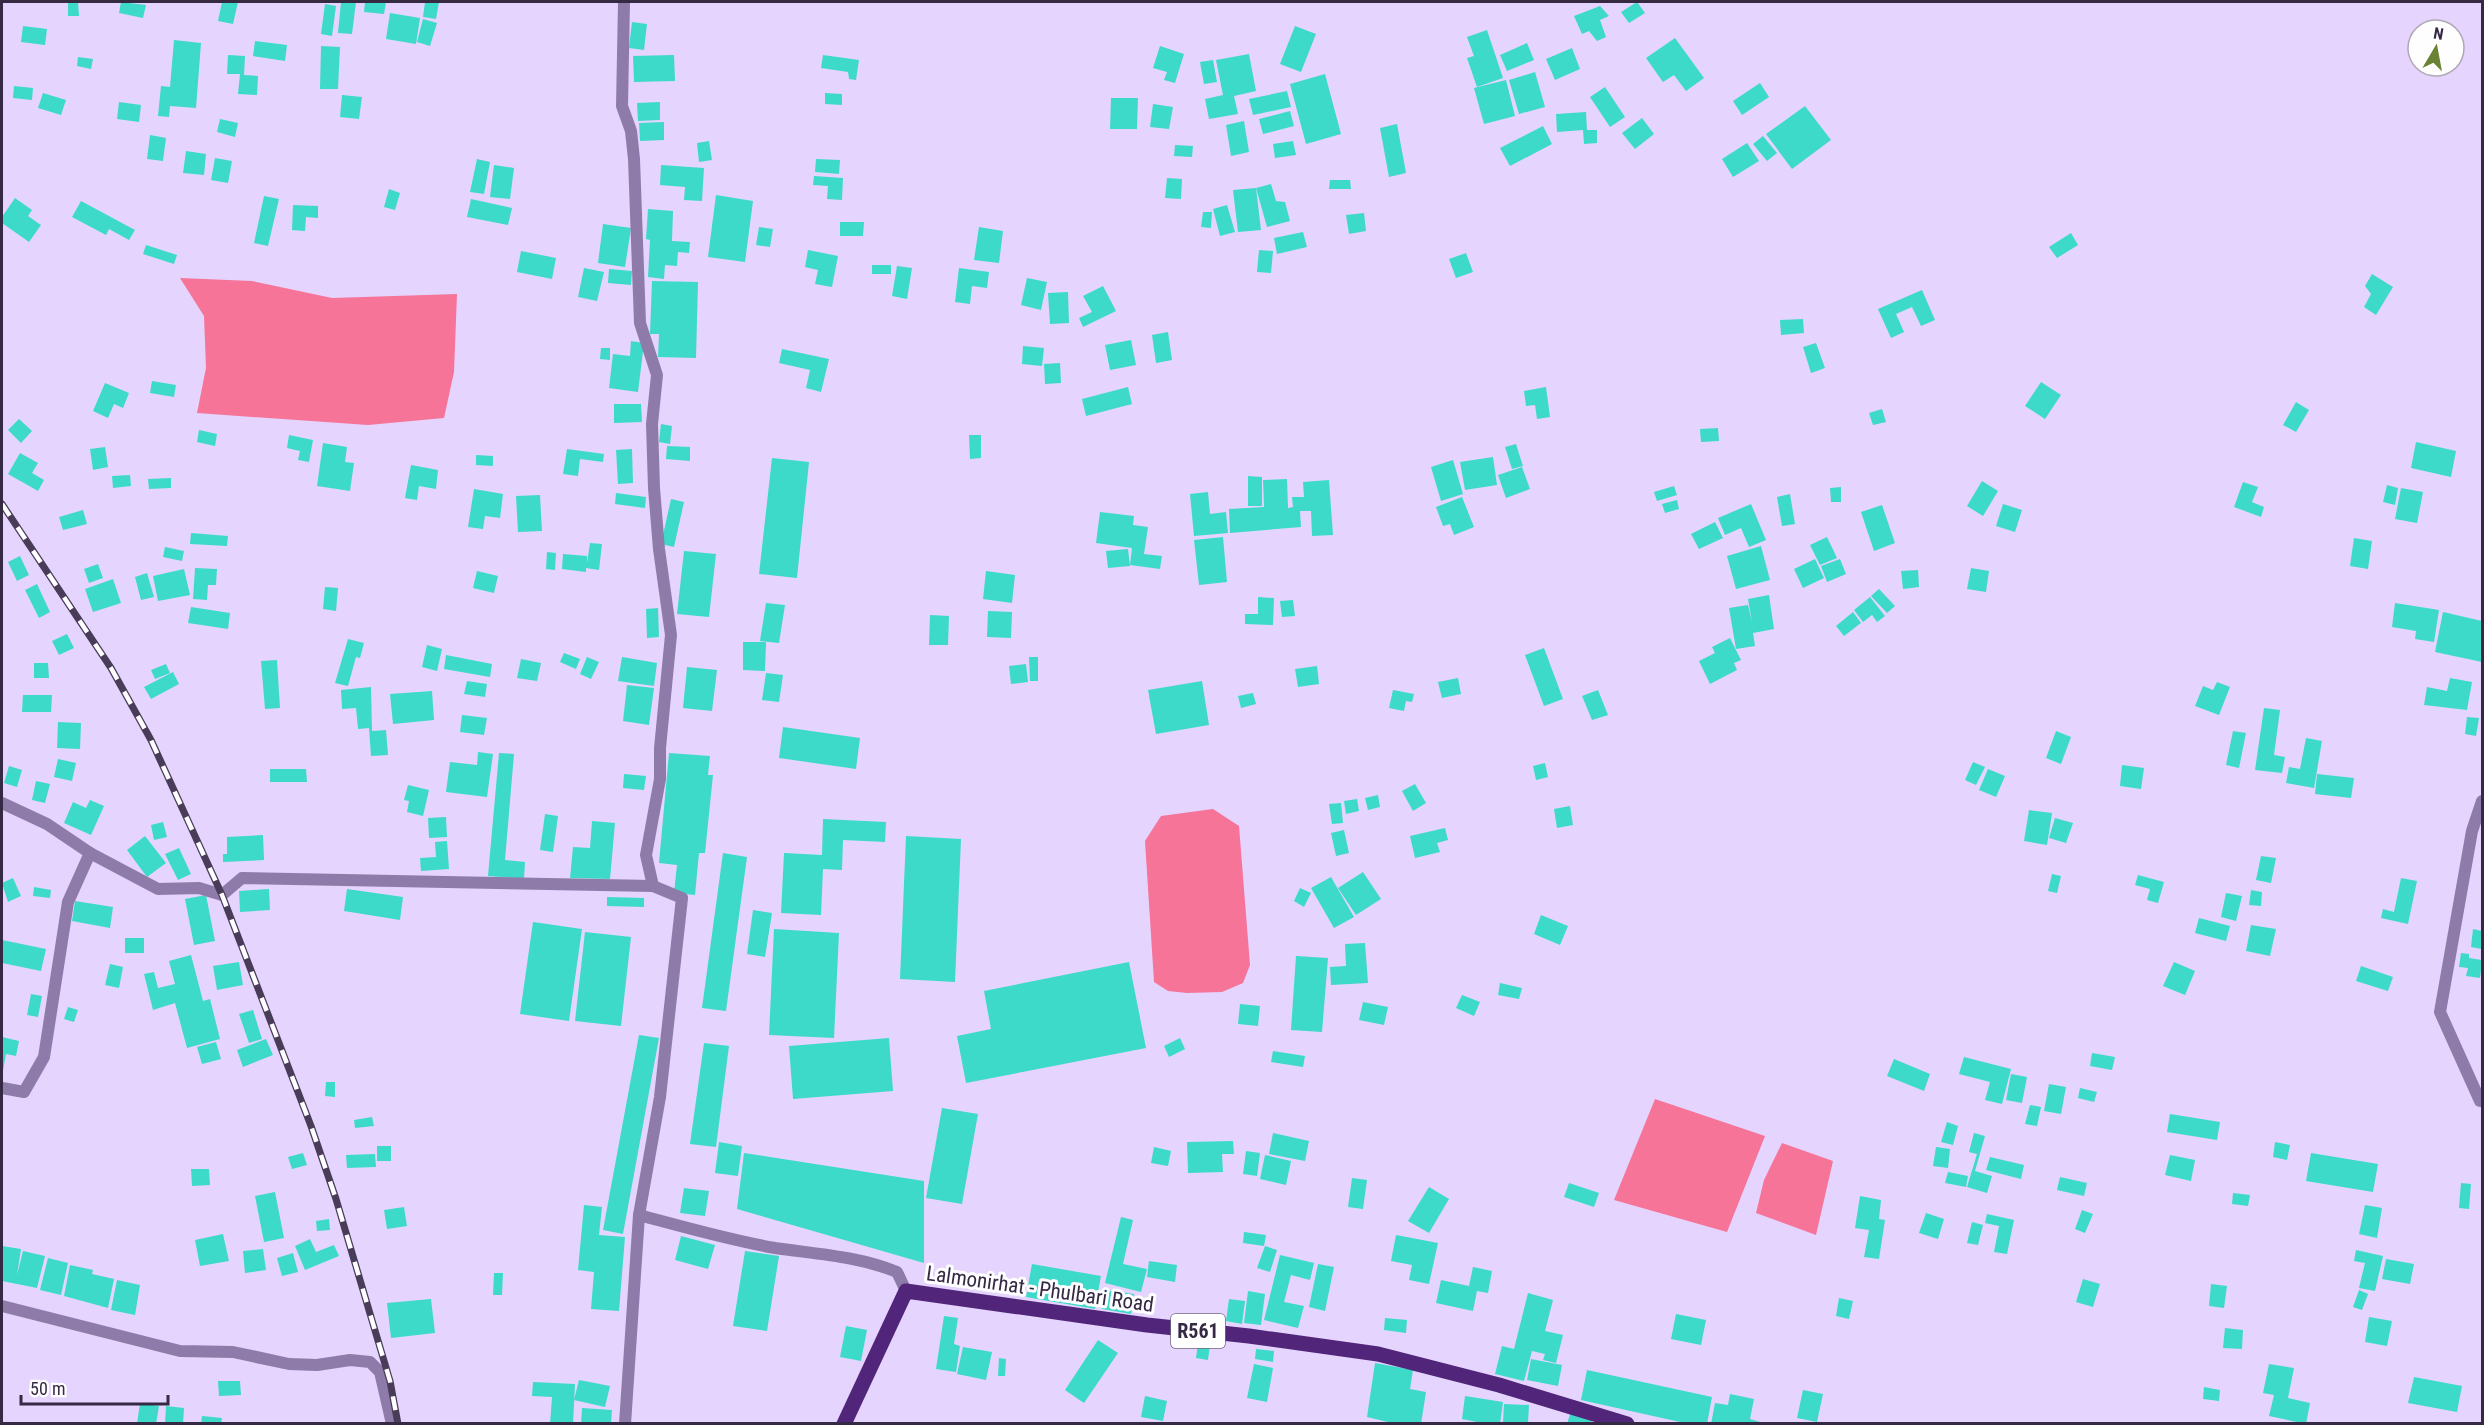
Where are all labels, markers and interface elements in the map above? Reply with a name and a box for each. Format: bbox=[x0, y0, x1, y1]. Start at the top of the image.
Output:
north arrow bbox=[2406, 18, 2466, 78]
text: N bbox=[2432, 24, 2445, 44]
street label: Lalmonirhat - Phulbari Road bbox=[925, 1261, 1155, 1317]
road number: R561 bbox=[1171, 1314, 1225, 1348]
scale bar bbox=[21, 1368, 168, 1406]
text: 50 m bbox=[30, 1378, 65, 1399]

